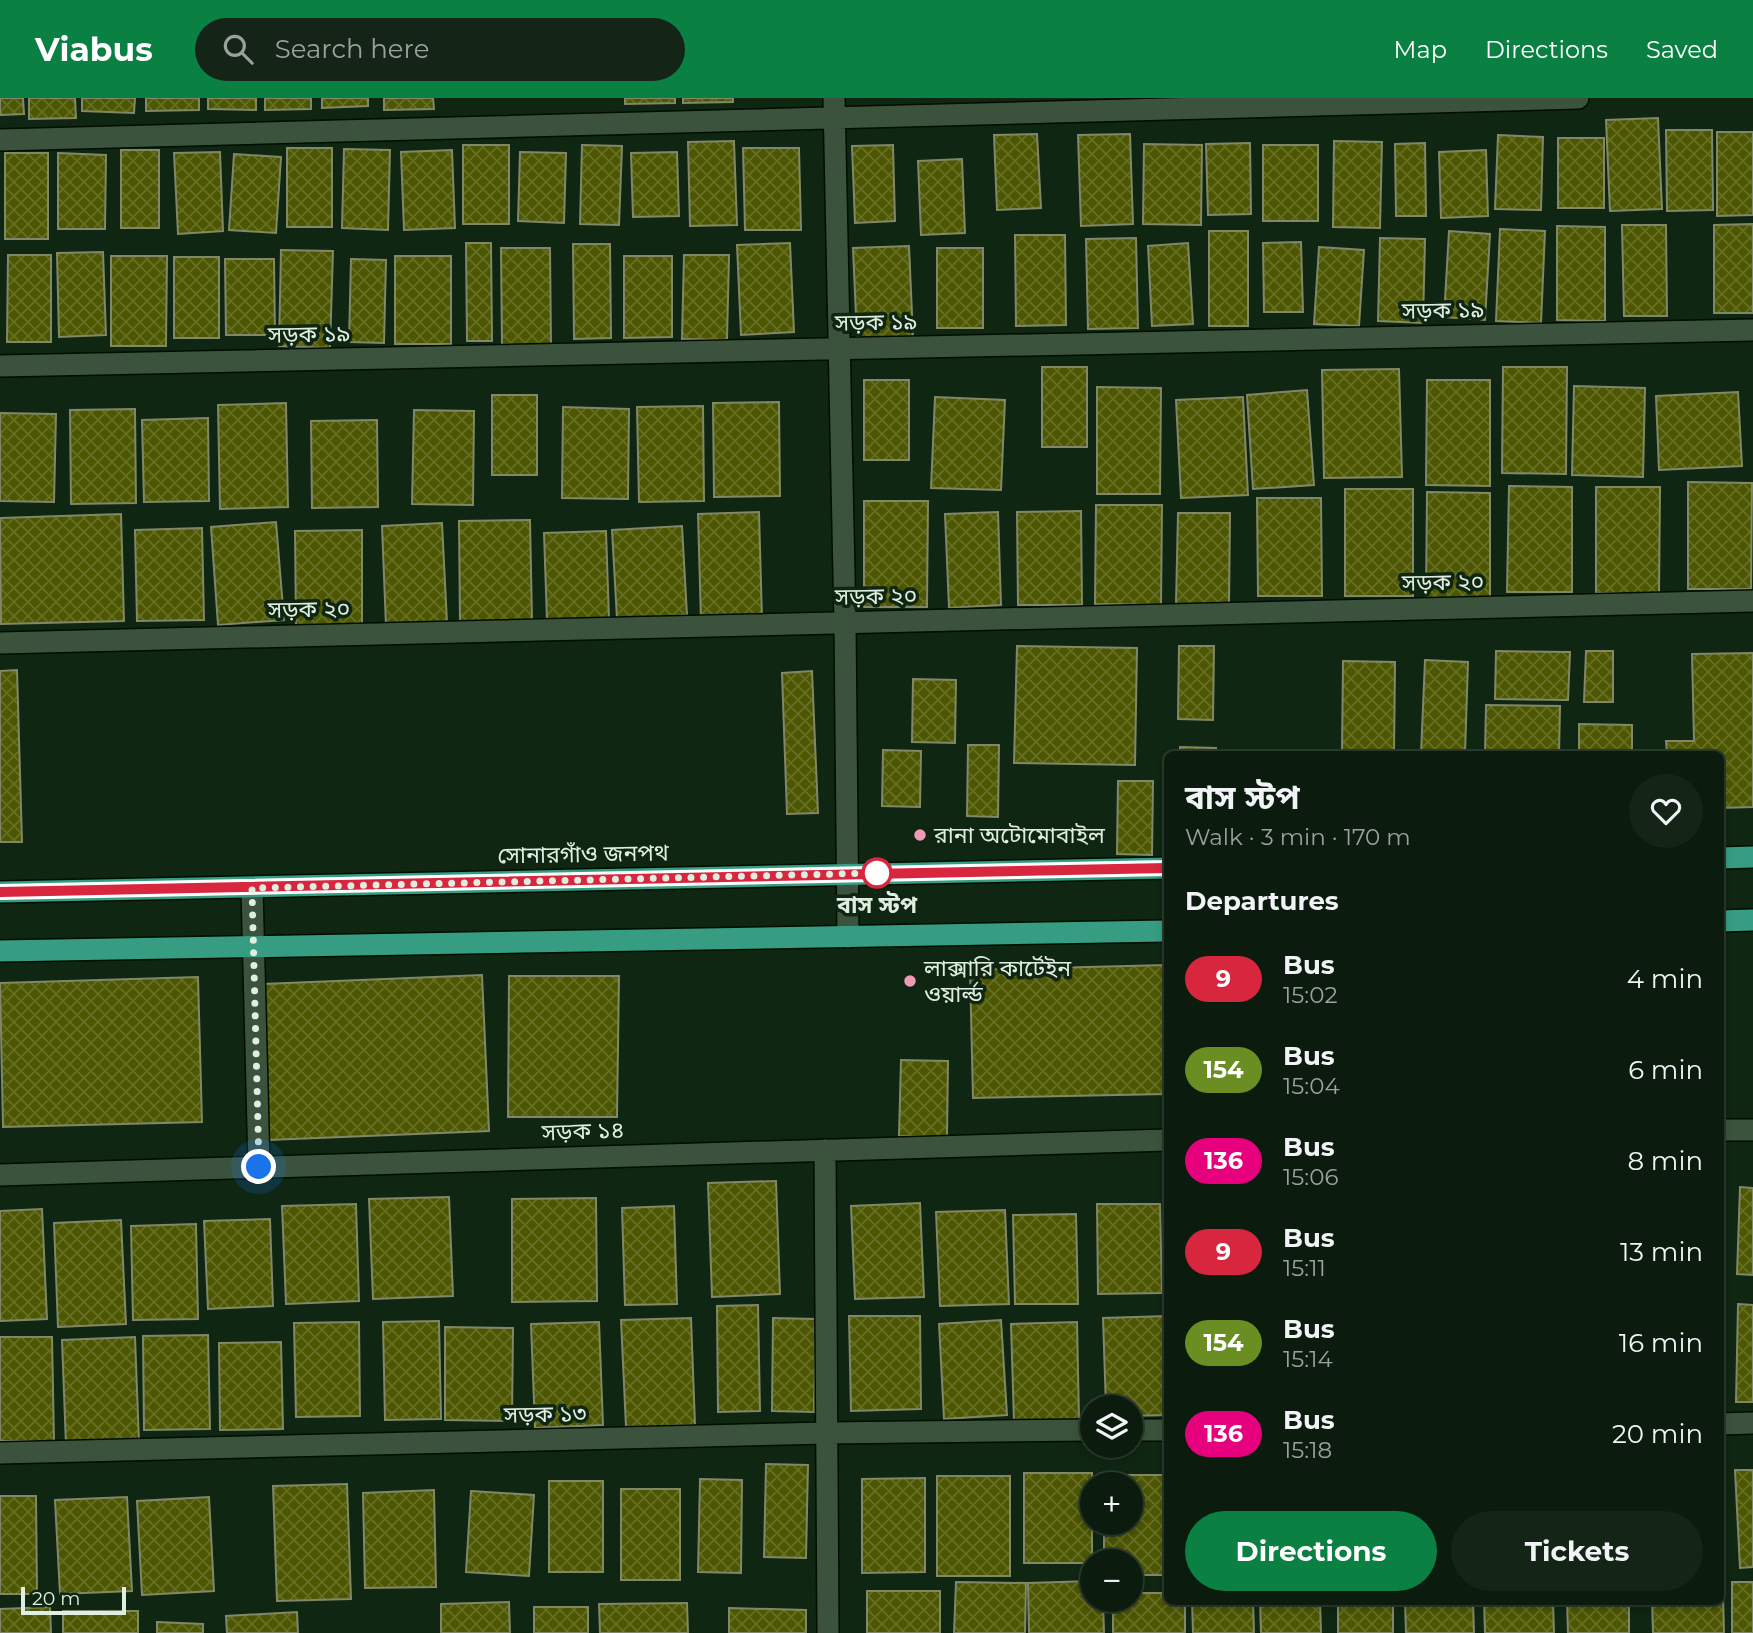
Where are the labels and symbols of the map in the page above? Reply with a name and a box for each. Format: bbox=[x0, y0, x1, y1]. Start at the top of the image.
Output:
street label: সড়ক ১৯ bbox=[1400, 295, 1485, 325]
street label: সড়ক ১৯ bbox=[833, 307, 918, 337]
street label: সড়ক ১৯ bbox=[266, 319, 351, 349]
street label: সড়ক ২০ bbox=[1400, 567, 1485, 597]
street label: সড়ক ২০ bbox=[833, 581, 918, 611]
street label: সড়ক ২০ bbox=[266, 594, 351, 624]
place label: রানা অটোমোবাইল bbox=[933, 821, 1106, 849]
marker: রানা অটোমোবাইল bbox=[912, 827, 928, 843]
street label: সোনারগাঁও জনপথ bbox=[497, 838, 670, 869]
marker: বাস স্টপ bbox=[862, 858, 892, 888]
place label: বাস স্টপ bbox=[836, 891, 918, 919]
place label: লাক্সারি কার্টেইন ওয়ার্ল্ড bbox=[923, 954, 1072, 1008]
marker: লাক্সারি কার্টেইন ওয়ার্ল্ড bbox=[902, 973, 918, 989]
street label: সড়ক ১৪ bbox=[540, 1116, 625, 1146]
your location bbox=[241, 1149, 276, 1184]
street label: সড়ক ১৩ bbox=[502, 1399, 587, 1429]
scale bar bbox=[21, 1584, 126, 1616]

